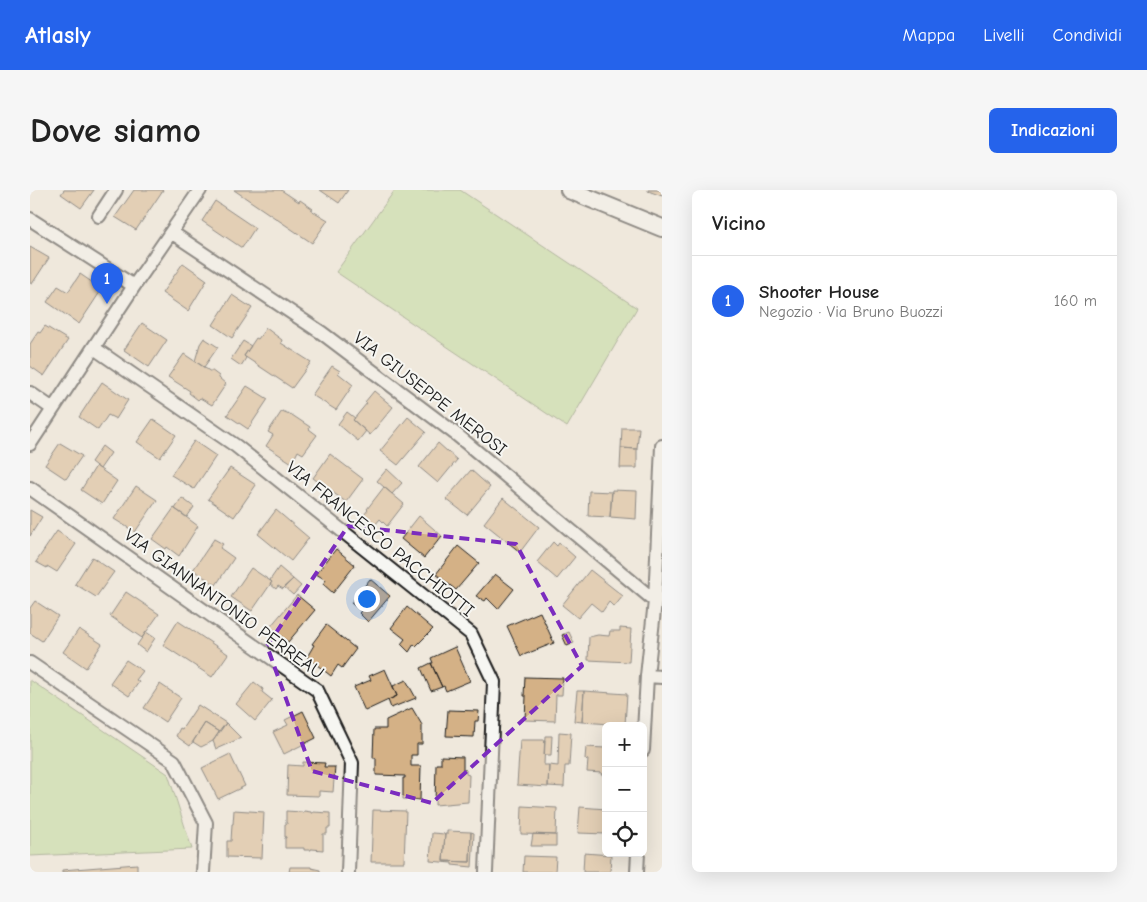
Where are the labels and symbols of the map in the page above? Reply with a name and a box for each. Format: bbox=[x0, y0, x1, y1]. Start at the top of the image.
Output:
pin: 1 bbox=[91, 263, 123, 304]
street label: VIA GIUSEPPE MEROSI bbox=[349, 328, 511, 460]
street label: VIA FRANCESCO PACCHIOTTI bbox=[282, 457, 478, 621]
street label: VIA GIANNANTONIO PERREAU bbox=[120, 524, 328, 684]
your location bbox=[354, 586, 380, 612]

